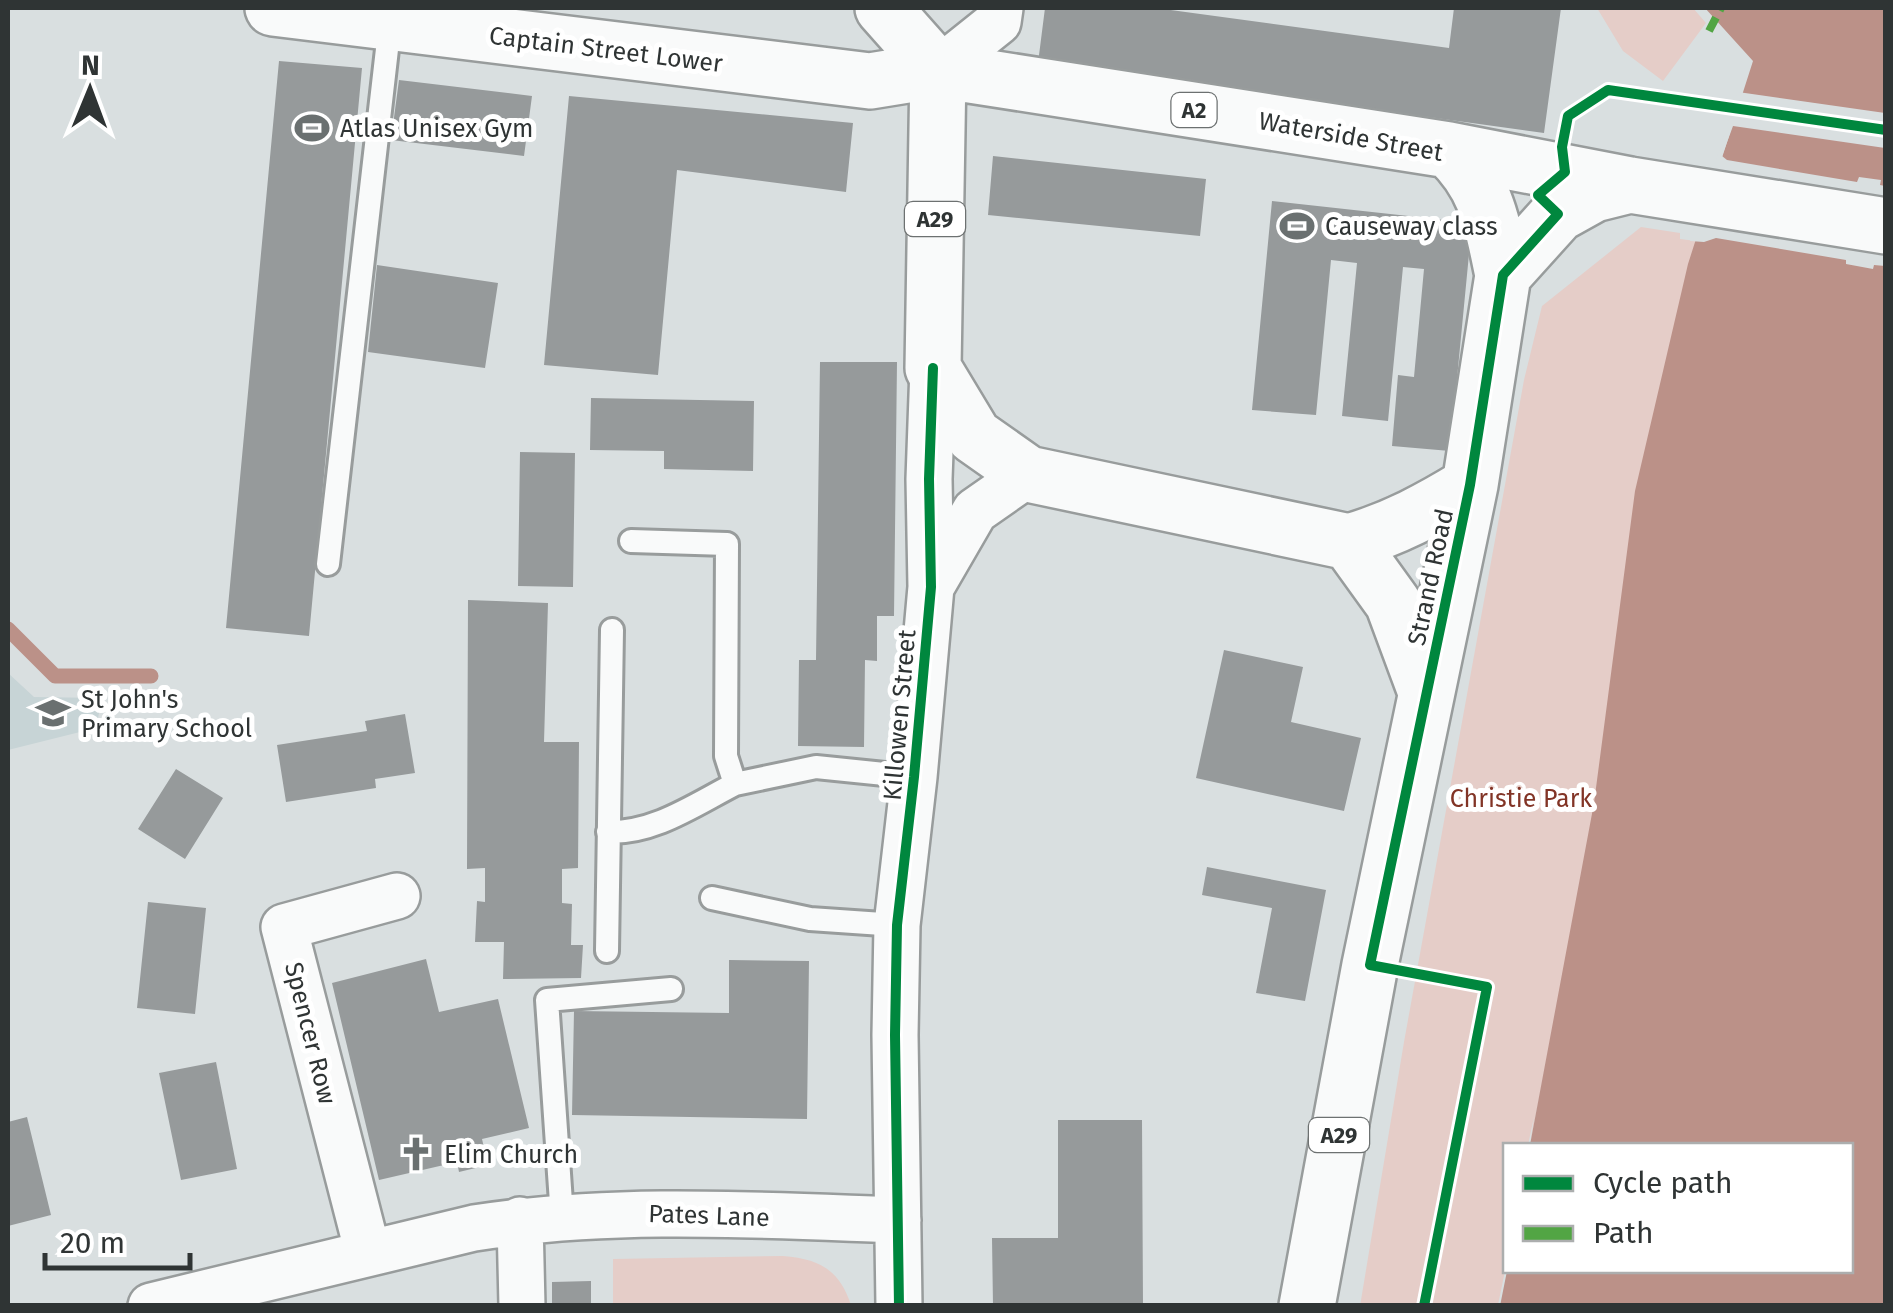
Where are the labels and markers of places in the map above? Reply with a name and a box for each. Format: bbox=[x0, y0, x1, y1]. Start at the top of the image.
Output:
sports icon: Atlas Unisex Gym bbox=[293, 109, 331, 147]
place label: Atlas Unisex Gym bbox=[340, 114, 534, 144]
sports icon: Causeway class bbox=[1278, 207, 1316, 245]
place label: Causeway class bbox=[1325, 212, 1498, 242]
place label: St John's Primary School bbox=[81, 685, 252, 744]
school or university icon: St John's Primary School bbox=[34, 694, 72, 732]
church icon: Elim Church bbox=[397, 1135, 435, 1173]
place label: Elim Church bbox=[444, 1140, 578, 1170]

